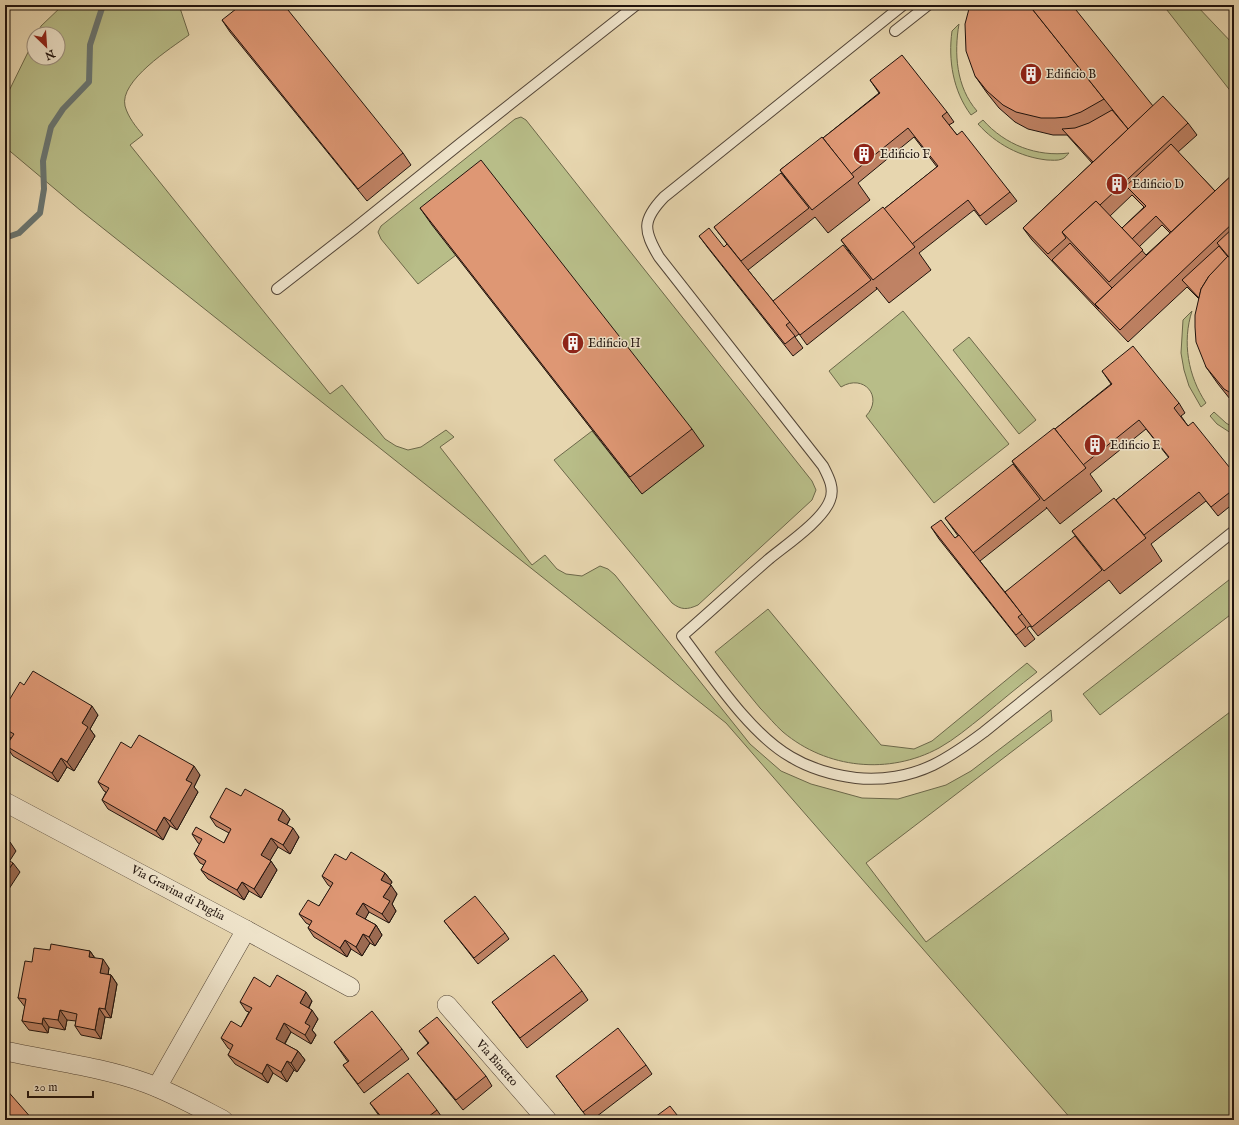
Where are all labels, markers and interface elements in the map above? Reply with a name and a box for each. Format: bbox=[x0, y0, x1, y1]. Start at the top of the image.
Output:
north arrow bbox=[26, 26, 66, 66]
text: N bbox=[42, 45, 58, 63]
building icon: Edificio B bbox=[1018, 61, 1044, 87]
place label: Edificio B bbox=[1046, 67, 1096, 82]
building icon: Edificio F bbox=[851, 141, 877, 167]
place label: Edificio F bbox=[880, 147, 930, 162]
building icon: Edificio D bbox=[1104, 171, 1130, 197]
place label: Edificio D bbox=[1132, 177, 1184, 192]
building icon: Edificio H bbox=[560, 330, 586, 356]
place label: Edificio H bbox=[588, 336, 641, 351]
building icon: Edificio E bbox=[1082, 432, 1108, 458]
place label: Edificio E bbox=[1110, 438, 1161, 453]
street label: Via Gravina di Puglia bbox=[128, 861, 228, 924]
street label: Via Binetto bbox=[472, 1036, 522, 1090]
scale bar bbox=[28, 1073, 93, 1099]
text: 20 m bbox=[34, 1080, 57, 1095]

